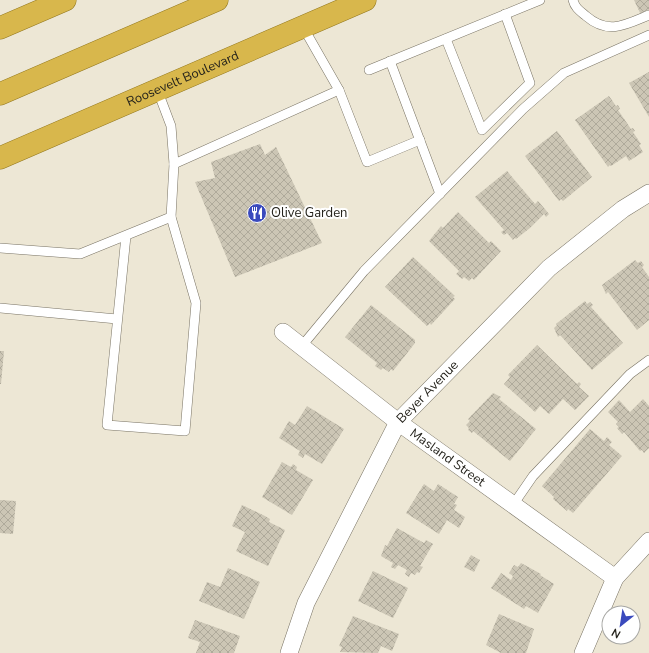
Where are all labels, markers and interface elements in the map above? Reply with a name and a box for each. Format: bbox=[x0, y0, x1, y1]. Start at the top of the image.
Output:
street label: Roosevelt Boulevard bbox=[124, 47, 242, 111]
restaurant icon: Olive Garden bbox=[246, 202, 268, 224]
place label: Olive Garden bbox=[271, 204, 347, 222]
street label: Beyer Avenue bbox=[393, 356, 462, 427]
street label: Masland Street bbox=[406, 424, 489, 491]
north arrow bbox=[601, 605, 641, 645]
text: N bbox=[609, 625, 624, 642]

